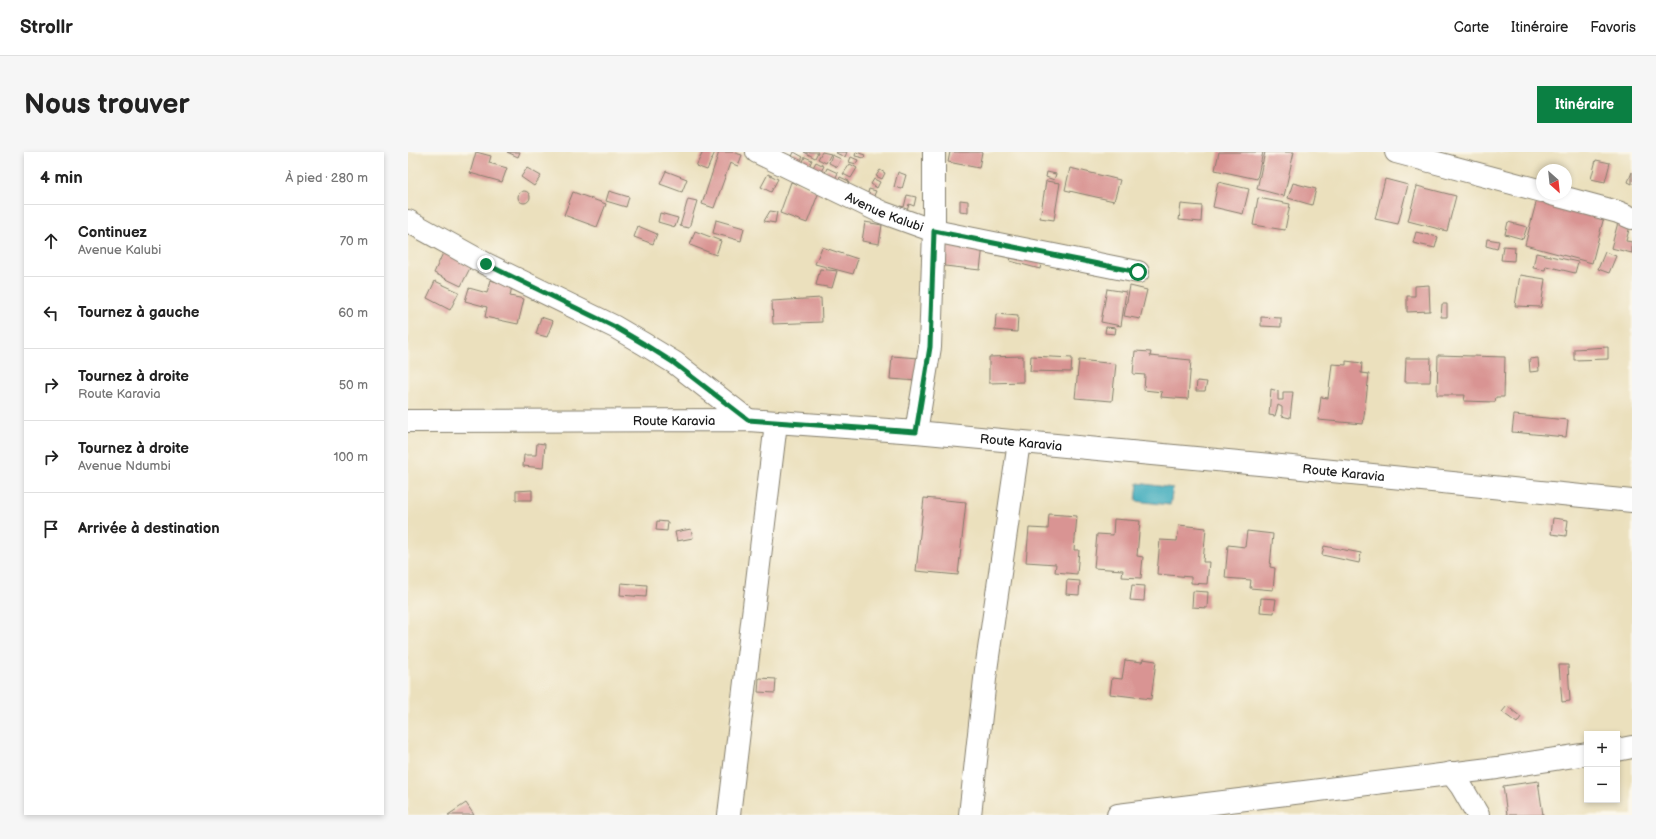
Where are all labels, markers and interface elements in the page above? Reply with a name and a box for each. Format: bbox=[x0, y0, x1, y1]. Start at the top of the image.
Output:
text: Strollr bbox=[20, 16, 73, 39]
text: Carte bbox=[1454, 19, 1489, 36]
text: Itinéraire bbox=[1511, 19, 1568, 36]
text: Favoris bbox=[1590, 19, 1636, 36]
button: Itinéraire bbox=[1537, 86, 1632, 123]
text: Nous trouver bbox=[24, 88, 190, 121]
north arrow bbox=[1536, 164, 1572, 200]
text: 4 min bbox=[40, 168, 83, 188]
text: À pied · 280 m bbox=[285, 170, 368, 186]
street label: Avenue Kalubi bbox=[842, 189, 926, 236]
text: Continuez bbox=[78, 223, 147, 242]
icon: ahead bbox=[40, 230, 62, 252]
text: 70 m bbox=[340, 233, 368, 249]
text: Avenue Kalubi bbox=[78, 242, 161, 258]
route end bbox=[477, 255, 495, 273]
route start bbox=[1129, 263, 1147, 281]
icon: left bbox=[40, 302, 62, 324]
text: Tournez à gauche bbox=[78, 303, 199, 322]
text: 60 m bbox=[338, 305, 368, 321]
text: Tournez à droite bbox=[78, 367, 189, 386]
icon: right bbox=[40, 374, 62, 396]
text: 50 m bbox=[339, 377, 368, 393]
text: Route Karavia bbox=[78, 386, 161, 402]
street label: Route Karavia bbox=[633, 413, 715, 429]
street label: Route Karavia bbox=[979, 431, 1063, 455]
text: Tournez à droite bbox=[78, 439, 189, 458]
icon: right bbox=[40, 446, 62, 468]
text: 100 m bbox=[333, 449, 368, 465]
text: Avenue Ndumbi bbox=[78, 458, 171, 474]
street label: Route Karavia bbox=[1302, 461, 1386, 485]
icon: arrive bbox=[40, 518, 62, 540]
text: Arrivée à destination bbox=[78, 519, 220, 538]
map controls bbox=[1584, 731, 1620, 803]
button: + bbox=[1584, 731, 1620, 767]
button: − bbox=[1584, 767, 1620, 803]

